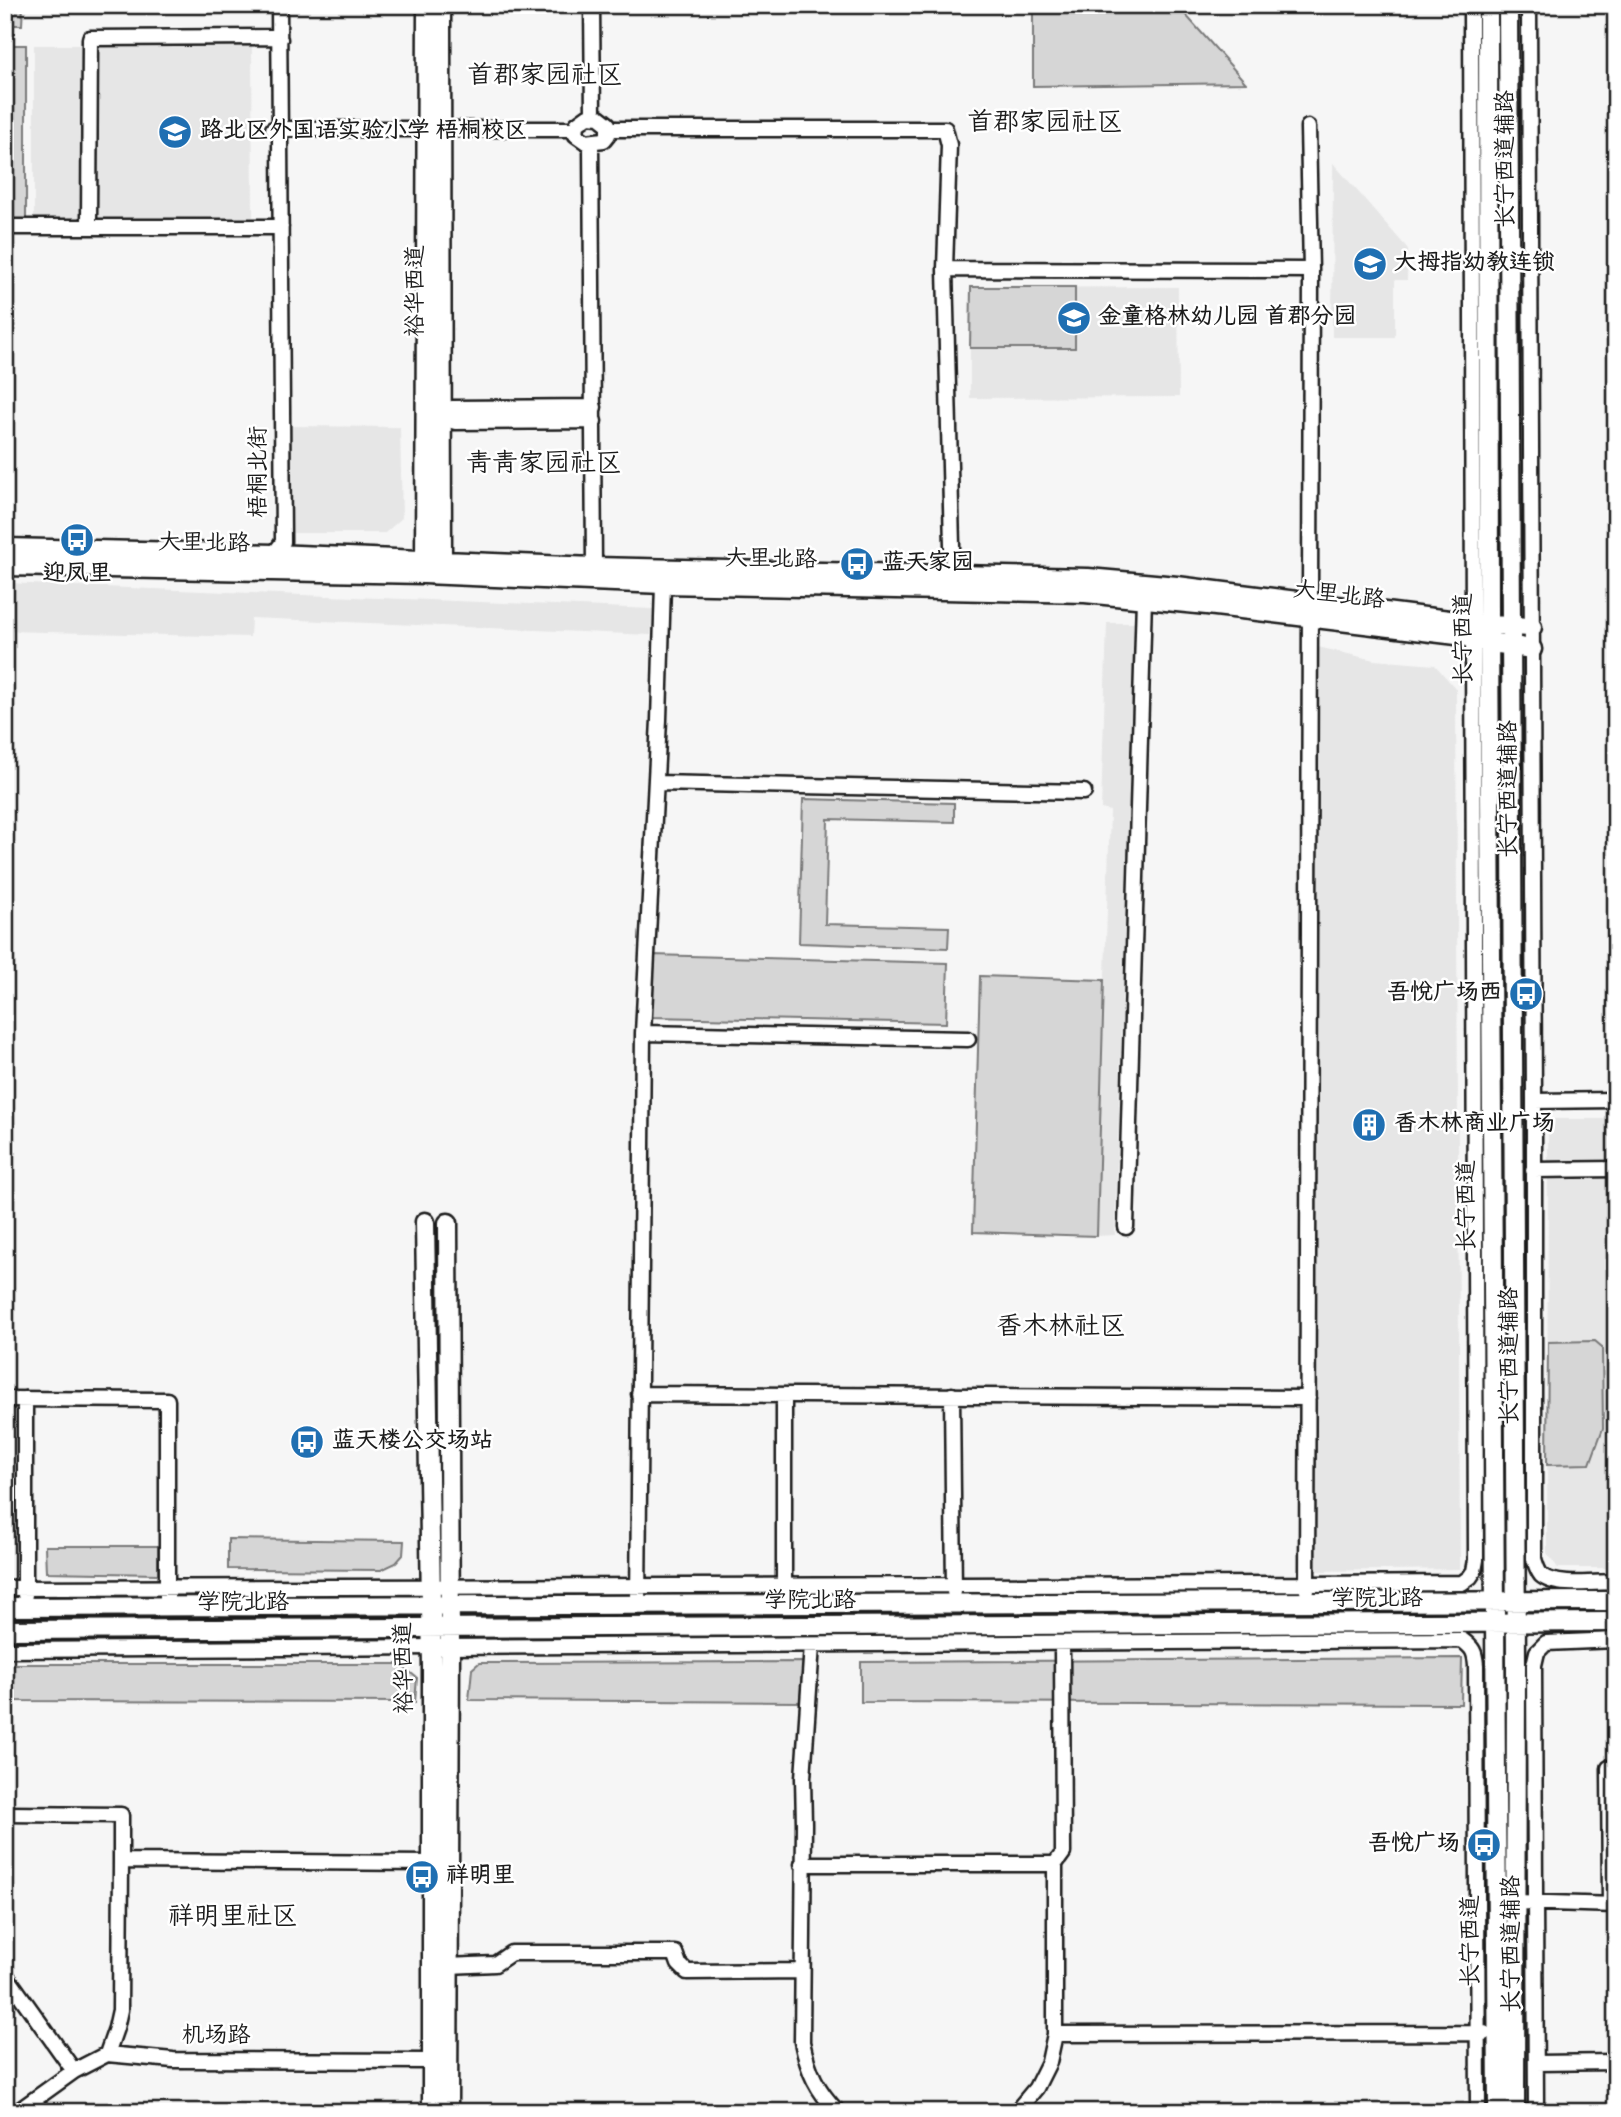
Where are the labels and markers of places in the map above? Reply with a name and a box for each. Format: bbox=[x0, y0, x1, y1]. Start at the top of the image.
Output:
school or university icon: 路北区外国语实验小学 梧桐校区 bbox=[156, 113, 194, 151]
place label: 路北区外国语实验小学 梧桐校区 bbox=[200, 117, 527, 146]
school or university icon: 大拇指幼教连锁 bbox=[1351, 245, 1389, 283]
place label: 大拇指幼教连锁 bbox=[1394, 250, 1555, 278]
school or university icon: 金童格林幼儿园 首郡分园 bbox=[1055, 299, 1093, 337]
place label: 金童格林幼儿园 首郡分园 bbox=[1098, 303, 1356, 332]
bus stop icon: 迎凤里 bbox=[58, 521, 96, 559]
bus stop icon: 蓝天家园 bbox=[838, 545, 876, 583]
place label: 蓝天家园 bbox=[882, 549, 974, 578]
place label: 迎凤里 bbox=[43, 561, 112, 589]
bus stop icon: 吾悦广场西 bbox=[1507, 975, 1545, 1013]
place label: 吾悦广场西 bbox=[1387, 979, 1502, 1008]
building icon: 香木林商业广场 bbox=[1350, 1106, 1388, 1144]
place label: 香木林商业广场 bbox=[1394, 1110, 1555, 1139]
bus stop icon: 蓝天楼公交场站 bbox=[288, 1423, 326, 1461]
place label: 蓝天楼公交场站 bbox=[332, 1428, 493, 1456]
bus stop icon: 吾悦广场 bbox=[1465, 1826, 1503, 1864]
place label: 吾悦广场 bbox=[1368, 1830, 1460, 1859]
bus stop icon: 祥明里 bbox=[403, 1858, 441, 1896]
place label: 祥明里 bbox=[446, 1863, 515, 1891]

